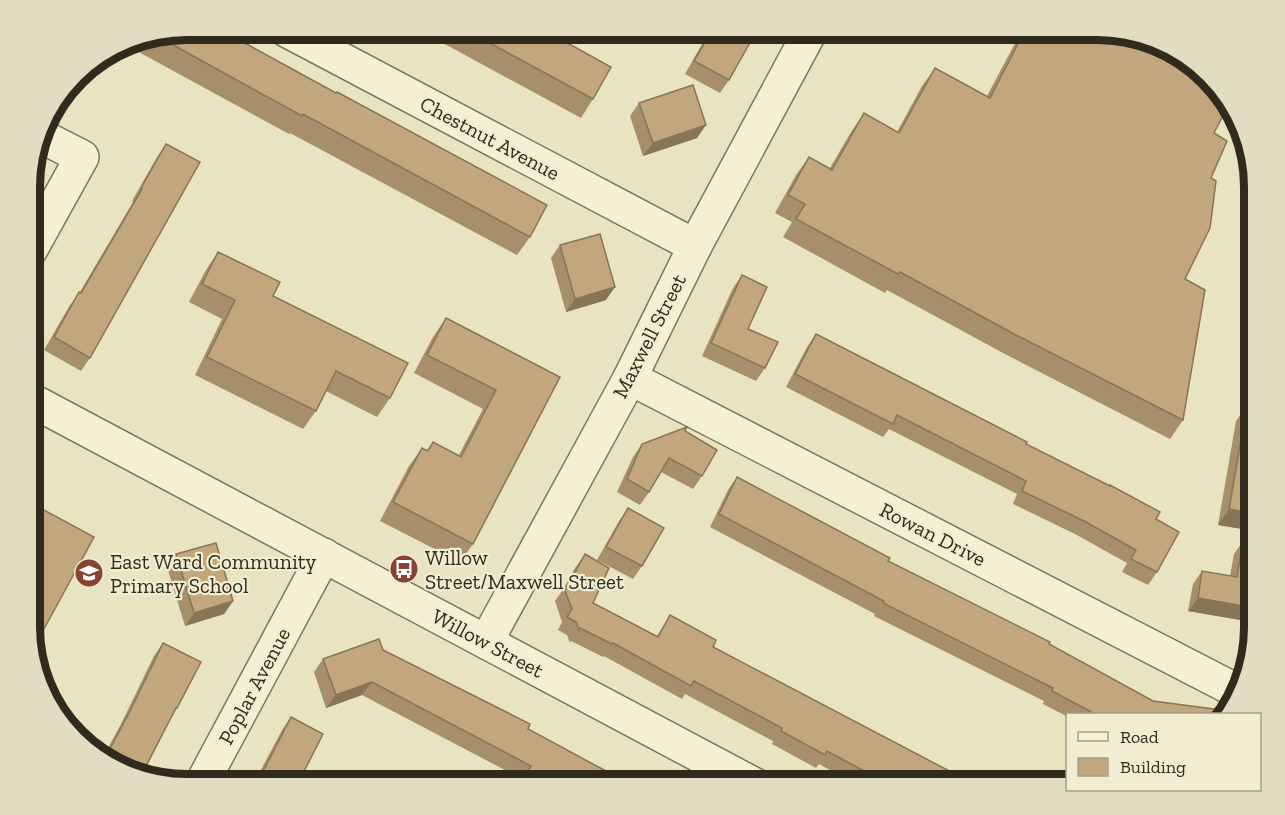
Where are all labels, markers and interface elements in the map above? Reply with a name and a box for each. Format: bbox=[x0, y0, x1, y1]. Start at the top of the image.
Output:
street label: Chestnut Avenue bbox=[416, 91, 564, 185]
street label: Maxwell Street bbox=[607, 269, 691, 402]
street label: Rowan Drive bbox=[876, 497, 990, 571]
place label: Willow Street/Maxwell Street bbox=[425, 545, 624, 594]
place label: East Ward Community Primary School bbox=[110, 549, 317, 598]
bus stop icon: Willow Street/Maxwell Street bbox=[388, 553, 420, 585]
school or university icon: East Ward Community Primary School bbox=[73, 557, 105, 589]
street label: Willow Street bbox=[428, 603, 548, 683]
street label: Poplar Avenue bbox=[213, 623, 295, 749]
legend bbox=[1066, 713, 1261, 791]
text: Road bbox=[1120, 726, 1159, 748]
text: Building bbox=[1120, 756, 1186, 778]

